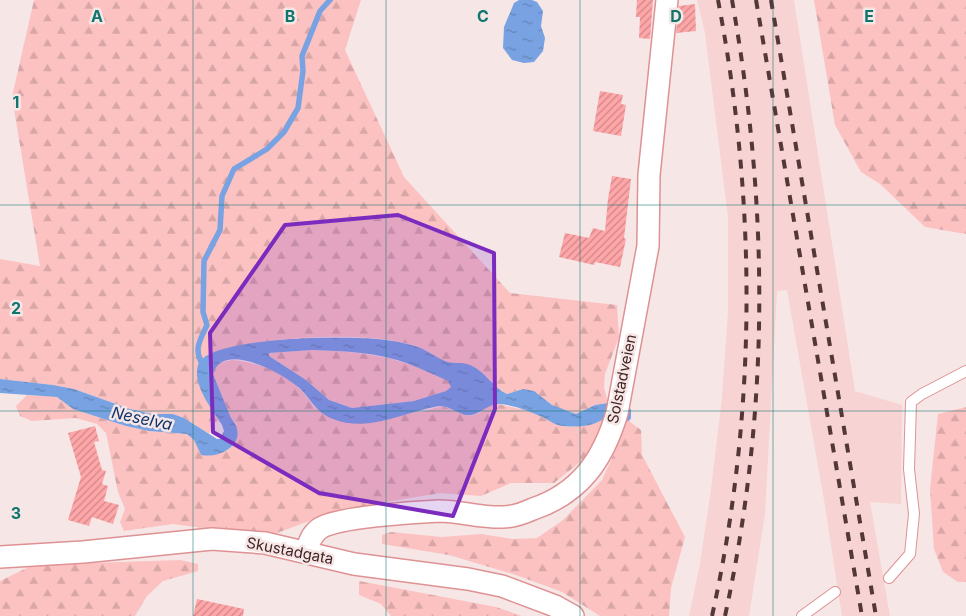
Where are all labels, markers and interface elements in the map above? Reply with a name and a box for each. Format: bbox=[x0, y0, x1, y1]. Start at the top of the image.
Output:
text: A bbox=[91, 6, 103, 26]
text: B bbox=[285, 6, 295, 26]
text: C bbox=[477, 6, 489, 26]
text: D bbox=[670, 6, 682, 26]
text: E bbox=[864, 6, 874, 26]
text: 1 bbox=[13, 92, 19, 112]
text: 2 bbox=[11, 298, 21, 318]
street label: Solstadveien bbox=[603, 332, 640, 425]
water label: Neselva bbox=[110, 402, 174, 434]
text: 3 bbox=[11, 503, 21, 523]
street label: Skustadgata bbox=[245, 533, 335, 568]

